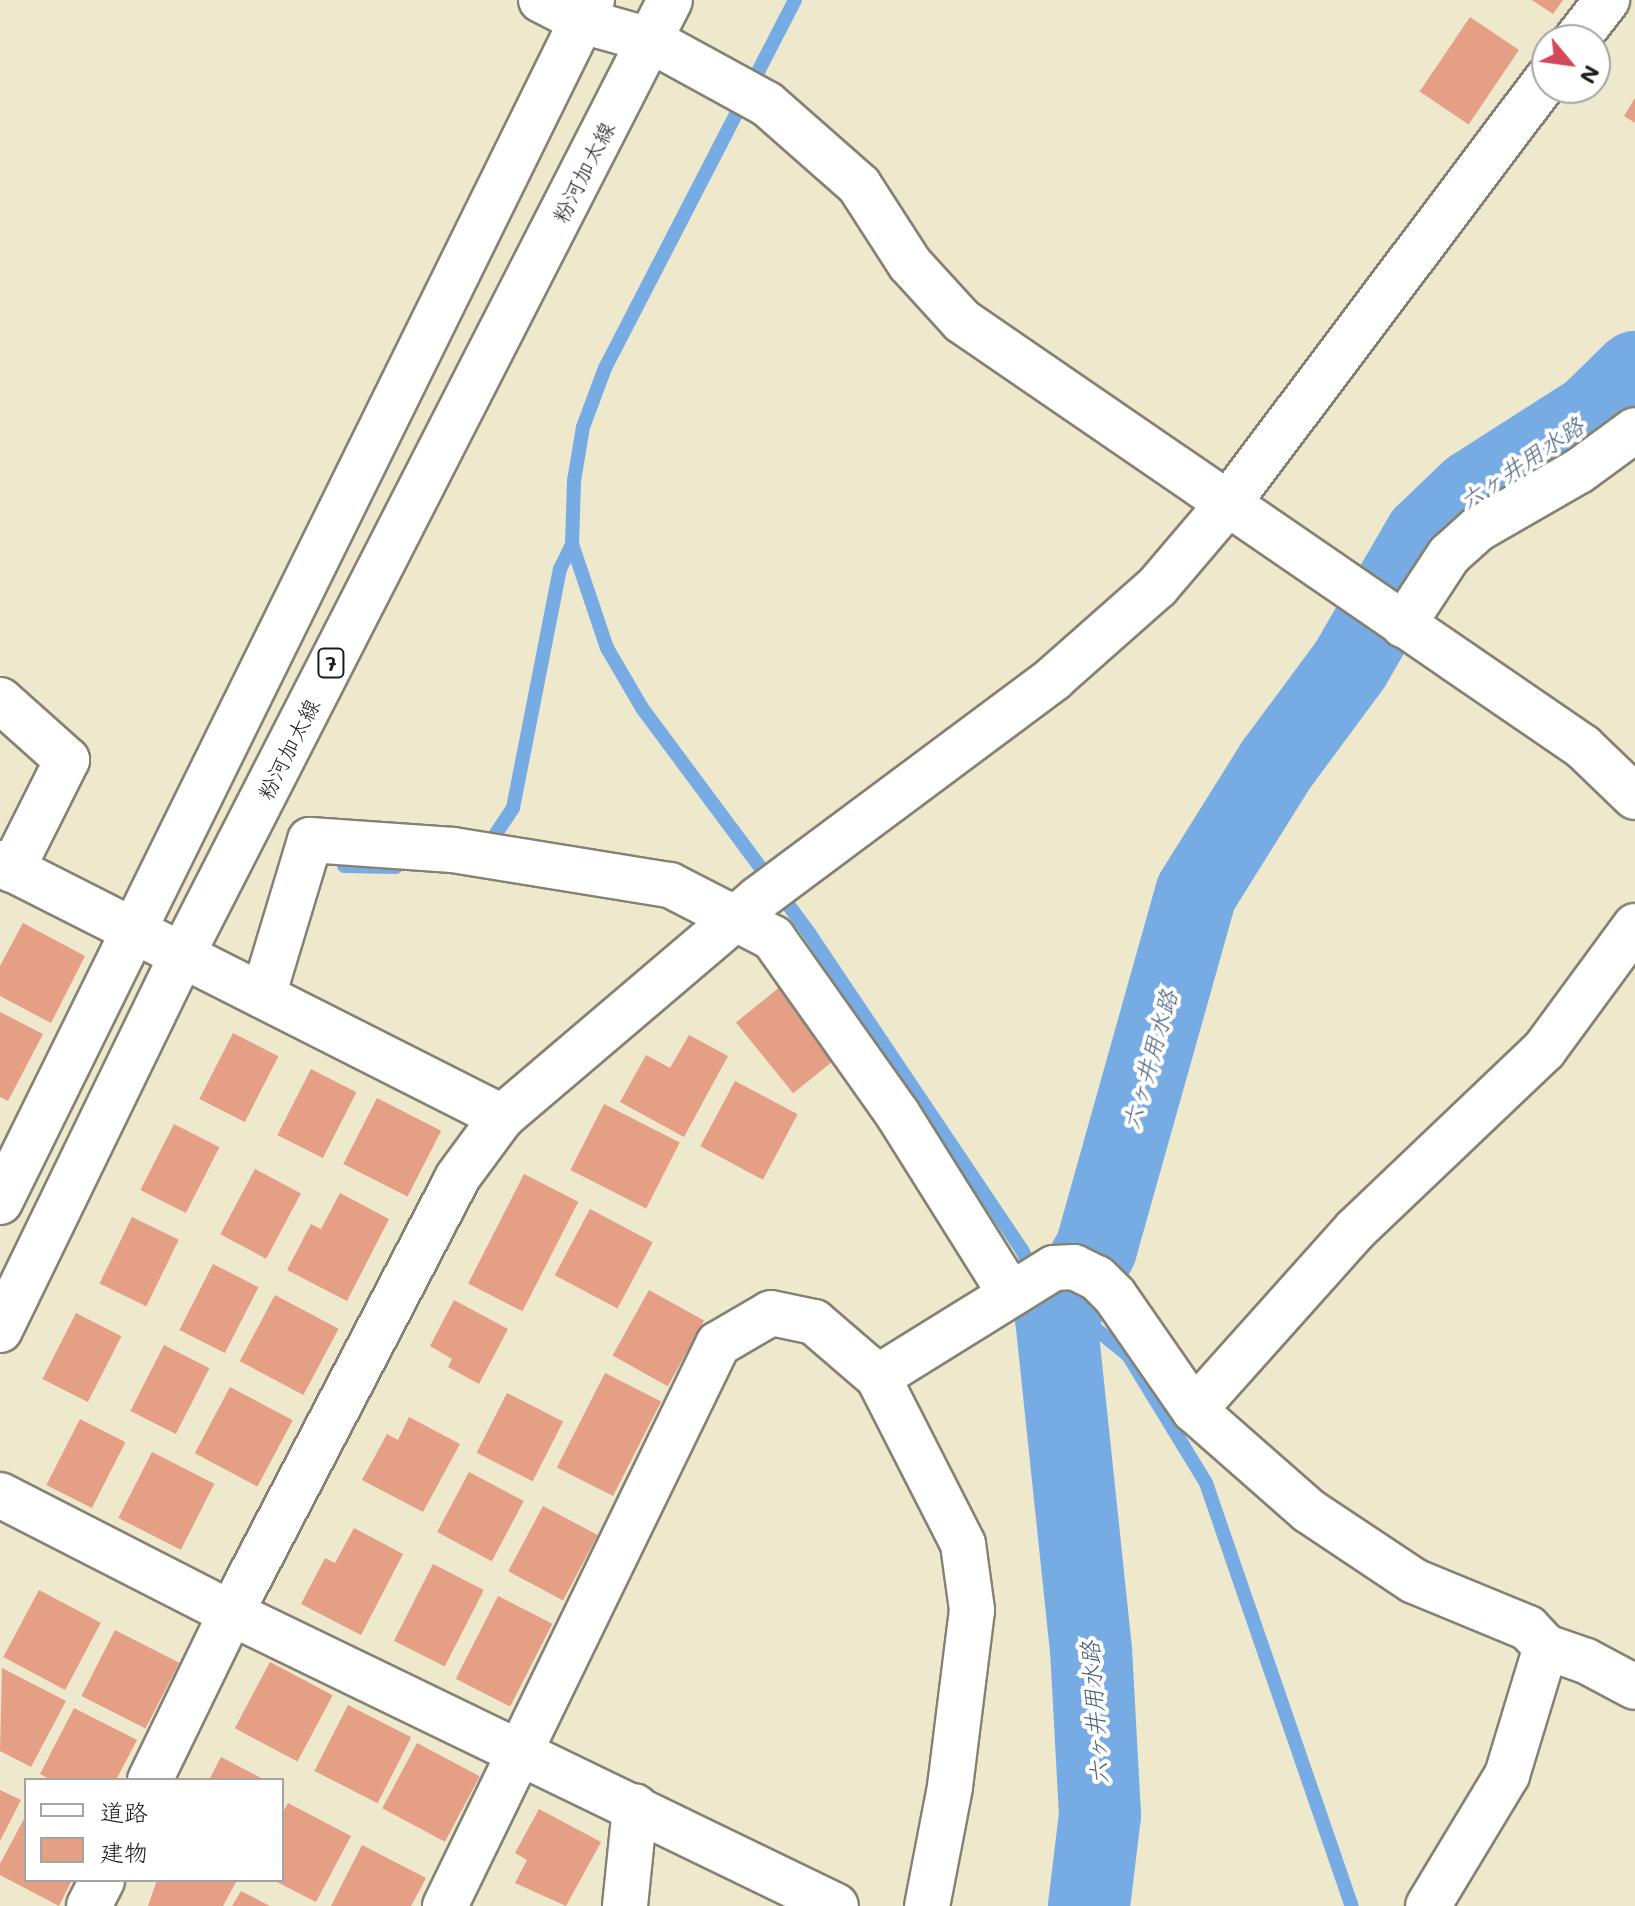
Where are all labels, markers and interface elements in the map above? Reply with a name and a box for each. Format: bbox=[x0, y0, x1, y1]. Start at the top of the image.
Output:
north arrow bbox=[1531, 24, 1611, 104]
text: N bbox=[1574, 61, 1607, 89]
street label: 粉河加太線 bbox=[546, 117, 620, 227]
water label: 六ヶ井用水路 bbox=[1453, 411, 1589, 515]
road number: 7 bbox=[317, 647, 345, 679]
street label: 粉河加太線 bbox=[251, 694, 325, 804]
water label: 六ヶ井用水路 bbox=[1115, 987, 1183, 1133]
water label: 六ヶ井用水路 bbox=[1075, 1640, 1113, 1786]
legend bbox=[24, 1778, 284, 1882]
text: 道路 bbox=[100, 1796, 148, 1827]
text: 建物 bbox=[100, 1836, 148, 1867]

